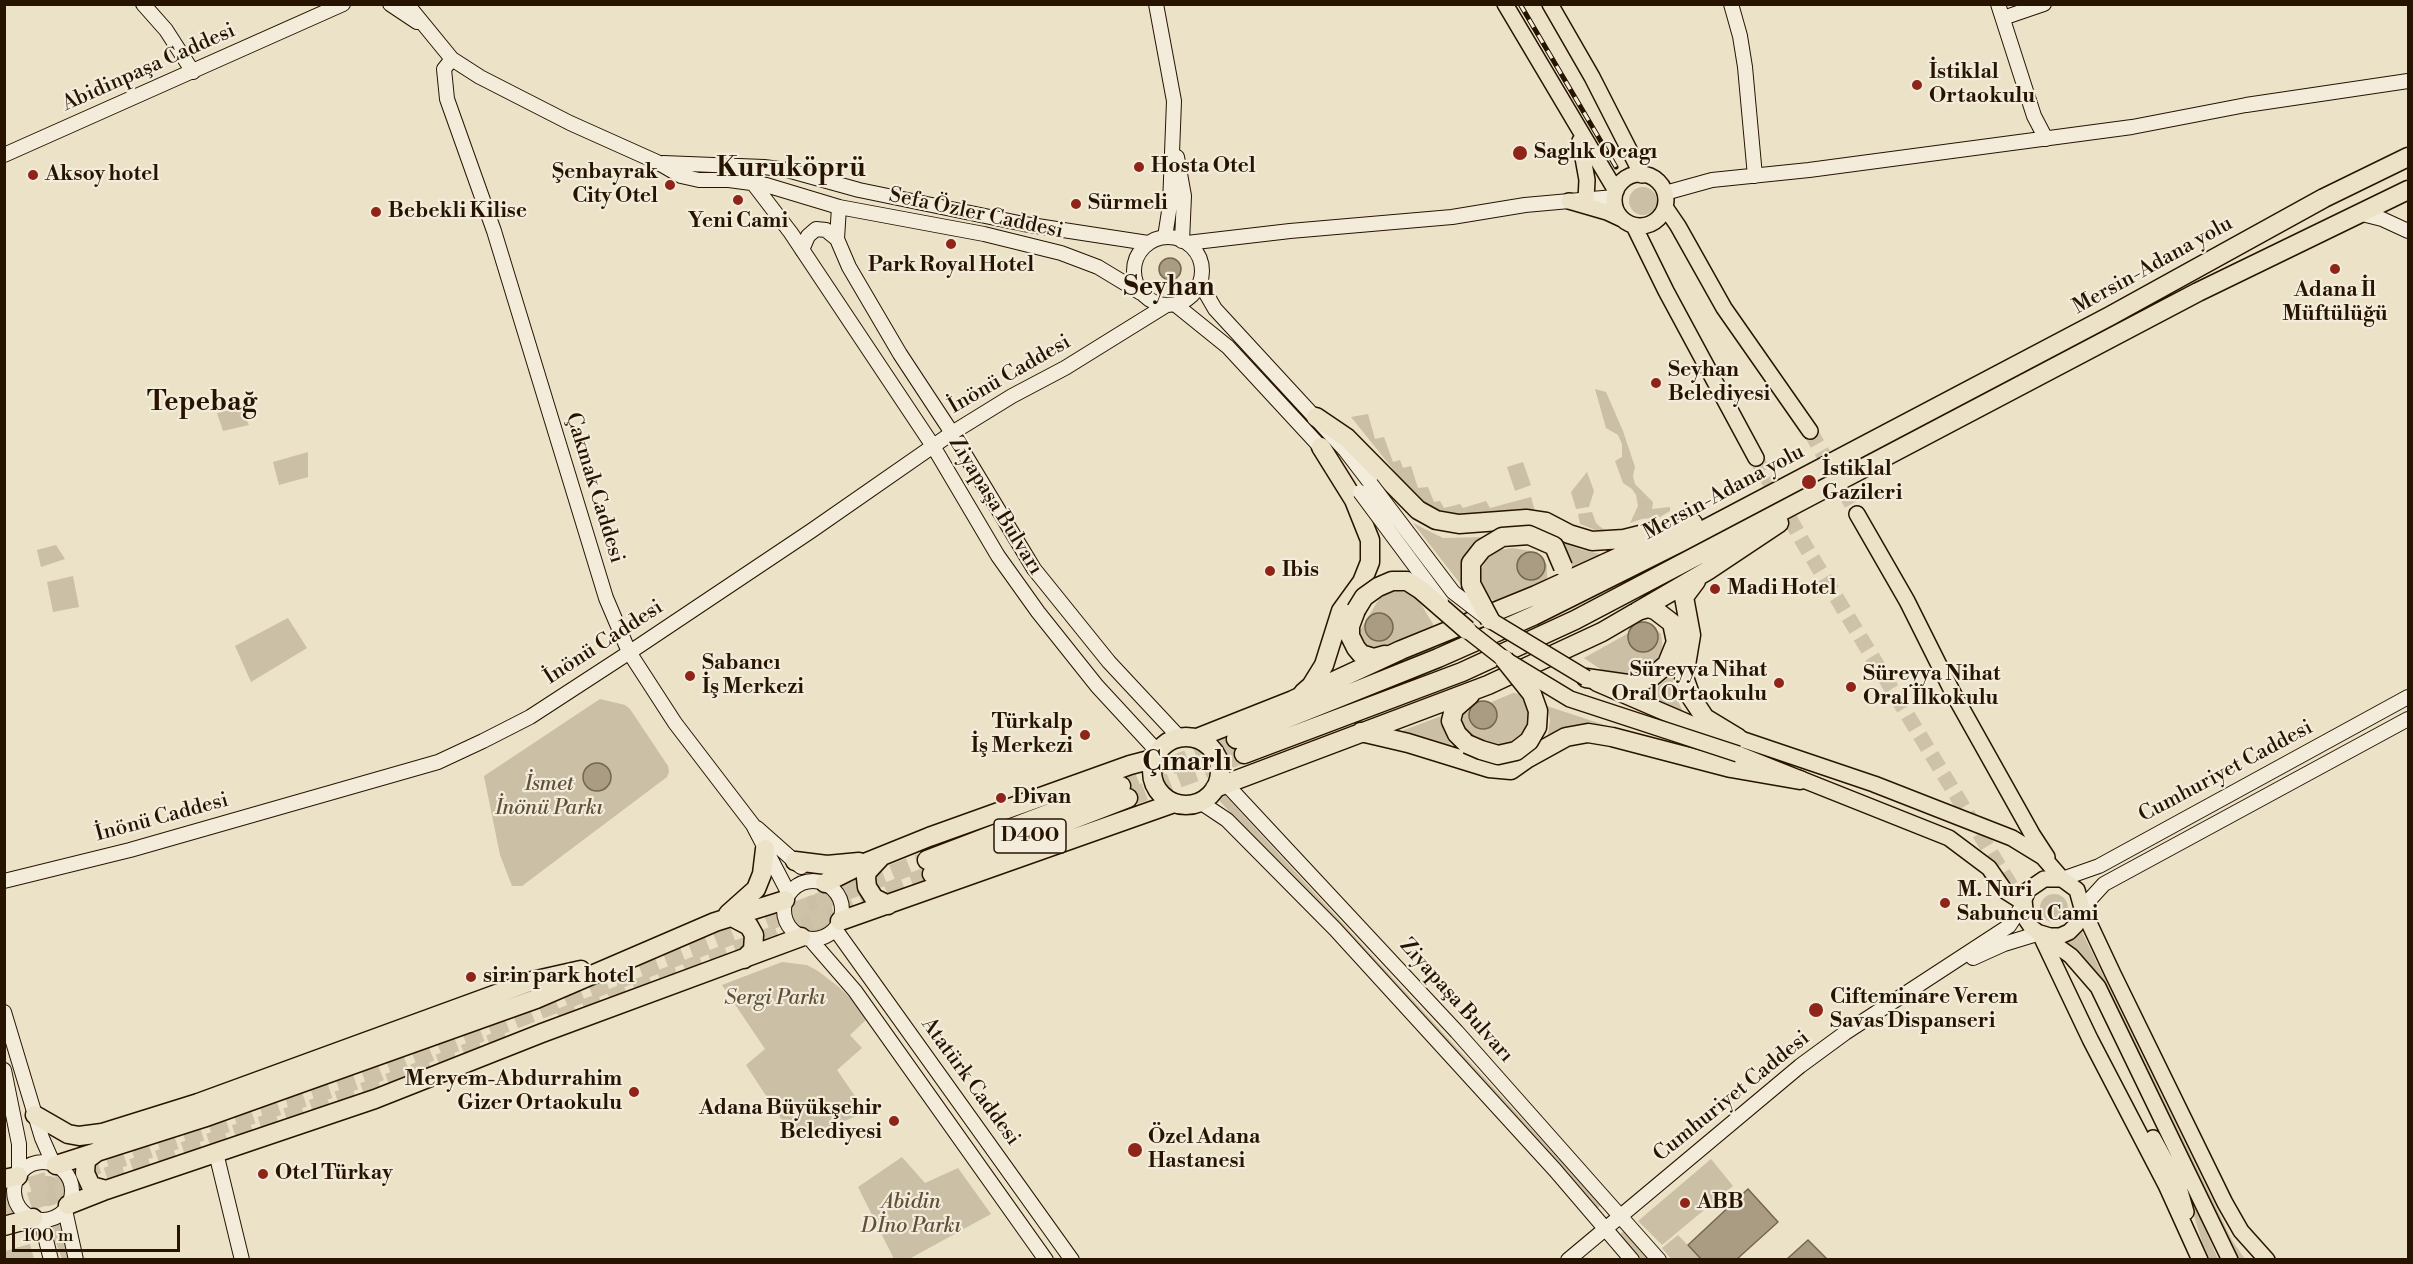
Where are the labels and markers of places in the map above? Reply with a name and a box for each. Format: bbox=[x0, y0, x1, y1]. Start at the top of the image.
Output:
place label: İstiklal Ortaokulu bbox=[1929, 60, 2035, 110]
marker: İstiklal Ortaokulu bbox=[1910, 78, 1924, 92]
place label: Saglık Ocagı bbox=[1534, 140, 1657, 166]
marker: Saglık Ocagı bbox=[1511, 144, 1529, 162]
place label: Hosta Otel bbox=[1151, 154, 1256, 180]
place label: Şenbayrak City Otel bbox=[552, 160, 658, 210]
marker: Hosta Otel bbox=[1132, 160, 1146, 174]
place label: Aksoy hotel bbox=[45, 162, 159, 188]
marker: Aksoy hotel bbox=[26, 168, 40, 182]
marker: Şenbayrak City Otel bbox=[663, 178, 677, 192]
place label: Sürmeli bbox=[1088, 191, 1168, 217]
marker: Yeni Cami bbox=[731, 193, 745, 207]
marker: Sürmeli bbox=[1069, 197, 1083, 211]
place label: Bebekli Kilise bbox=[388, 199, 527, 225]
marker: Bebekli Kilise bbox=[369, 205, 383, 219]
place label: Yeni Cami bbox=[688, 209, 788, 235]
marker: Park Royal Hotel bbox=[944, 237, 958, 251]
place label: Park Royal Hotel bbox=[868, 253, 1034, 279]
marker: Adana İl Müftülüğü bbox=[2328, 262, 2342, 276]
place label: Adana İl Müftülüğü bbox=[2282, 278, 2388, 328]
place label: Seyhan Belediyesi bbox=[1668, 358, 1770, 408]
marker: Seyhan Belediyesi bbox=[1649, 376, 1663, 390]
place label: İstiklal Gazileri bbox=[1822, 457, 1902, 507]
marker: İstiklal Gazileri bbox=[1800, 473, 1818, 491]
place label: Ibis bbox=[1282, 558, 1319, 584]
marker: Ibis bbox=[1263, 564, 1277, 578]
place label: Madi Hotel bbox=[1727, 576, 1836, 602]
marker: Madi Hotel bbox=[1708, 582, 1722, 596]
place label: Sabancı İş Merkezi bbox=[702, 651, 804, 701]
place label: Süreyya Nihat Oral Ortaokulu bbox=[1611, 658, 1767, 708]
place label: Süreyya Nihat Oral İlkokulu bbox=[1863, 662, 2000, 712]
marker: Sabancı İş Merkezi bbox=[683, 669, 697, 683]
marker: Süreyya Nihat Oral Ortaokulu bbox=[1772, 676, 1786, 690]
marker: Süreyya Nihat Oral İlkokulu bbox=[1844, 680, 1858, 694]
place label: Türkalp İş Merkezi bbox=[971, 710, 1073, 760]
marker: Türkalp İş Merkezi bbox=[1078, 728, 1092, 742]
place label: Divan bbox=[1013, 785, 1071, 811]
marker: Divan bbox=[994, 791, 1008, 805]
place label: M. Nuri Sabuncu Cami bbox=[1957, 878, 2099, 928]
marker: M. Nuri Sabuncu Cami bbox=[1938, 896, 1952, 910]
place label: sirin park hotel bbox=[483, 964, 635, 990]
marker: sirin park hotel bbox=[464, 970, 478, 984]
place label: Cifteminare Verem Savas Dispanseri bbox=[1830, 985, 2018, 1035]
marker: Cifteminare Verem Savas Dispanseri bbox=[1807, 1001, 1825, 1019]
place label: Meryem-Abdurrahim Gizer Ortaokulu bbox=[405, 1067, 622, 1117]
marker: Meryem-Abdurrahim Gizer Ortaokulu bbox=[627, 1085, 641, 1099]
place label: Adana Büyükşehir Belediyesi bbox=[699, 1096, 882, 1146]
marker: Adana Büyükşehir Belediyesi bbox=[887, 1114, 901, 1128]
place label: Özel Adana Hastanesi bbox=[1148, 1125, 1260, 1175]
marker: Özel Adana Hastanesi bbox=[1126, 1141, 1144, 1159]
place label: Otel Türkay bbox=[275, 1161, 393, 1187]
marker: Otel Türkay bbox=[256, 1167, 270, 1181]
place label: ABB bbox=[1697, 1190, 1744, 1216]
marker: ABB bbox=[1678, 1196, 1692, 1210]

